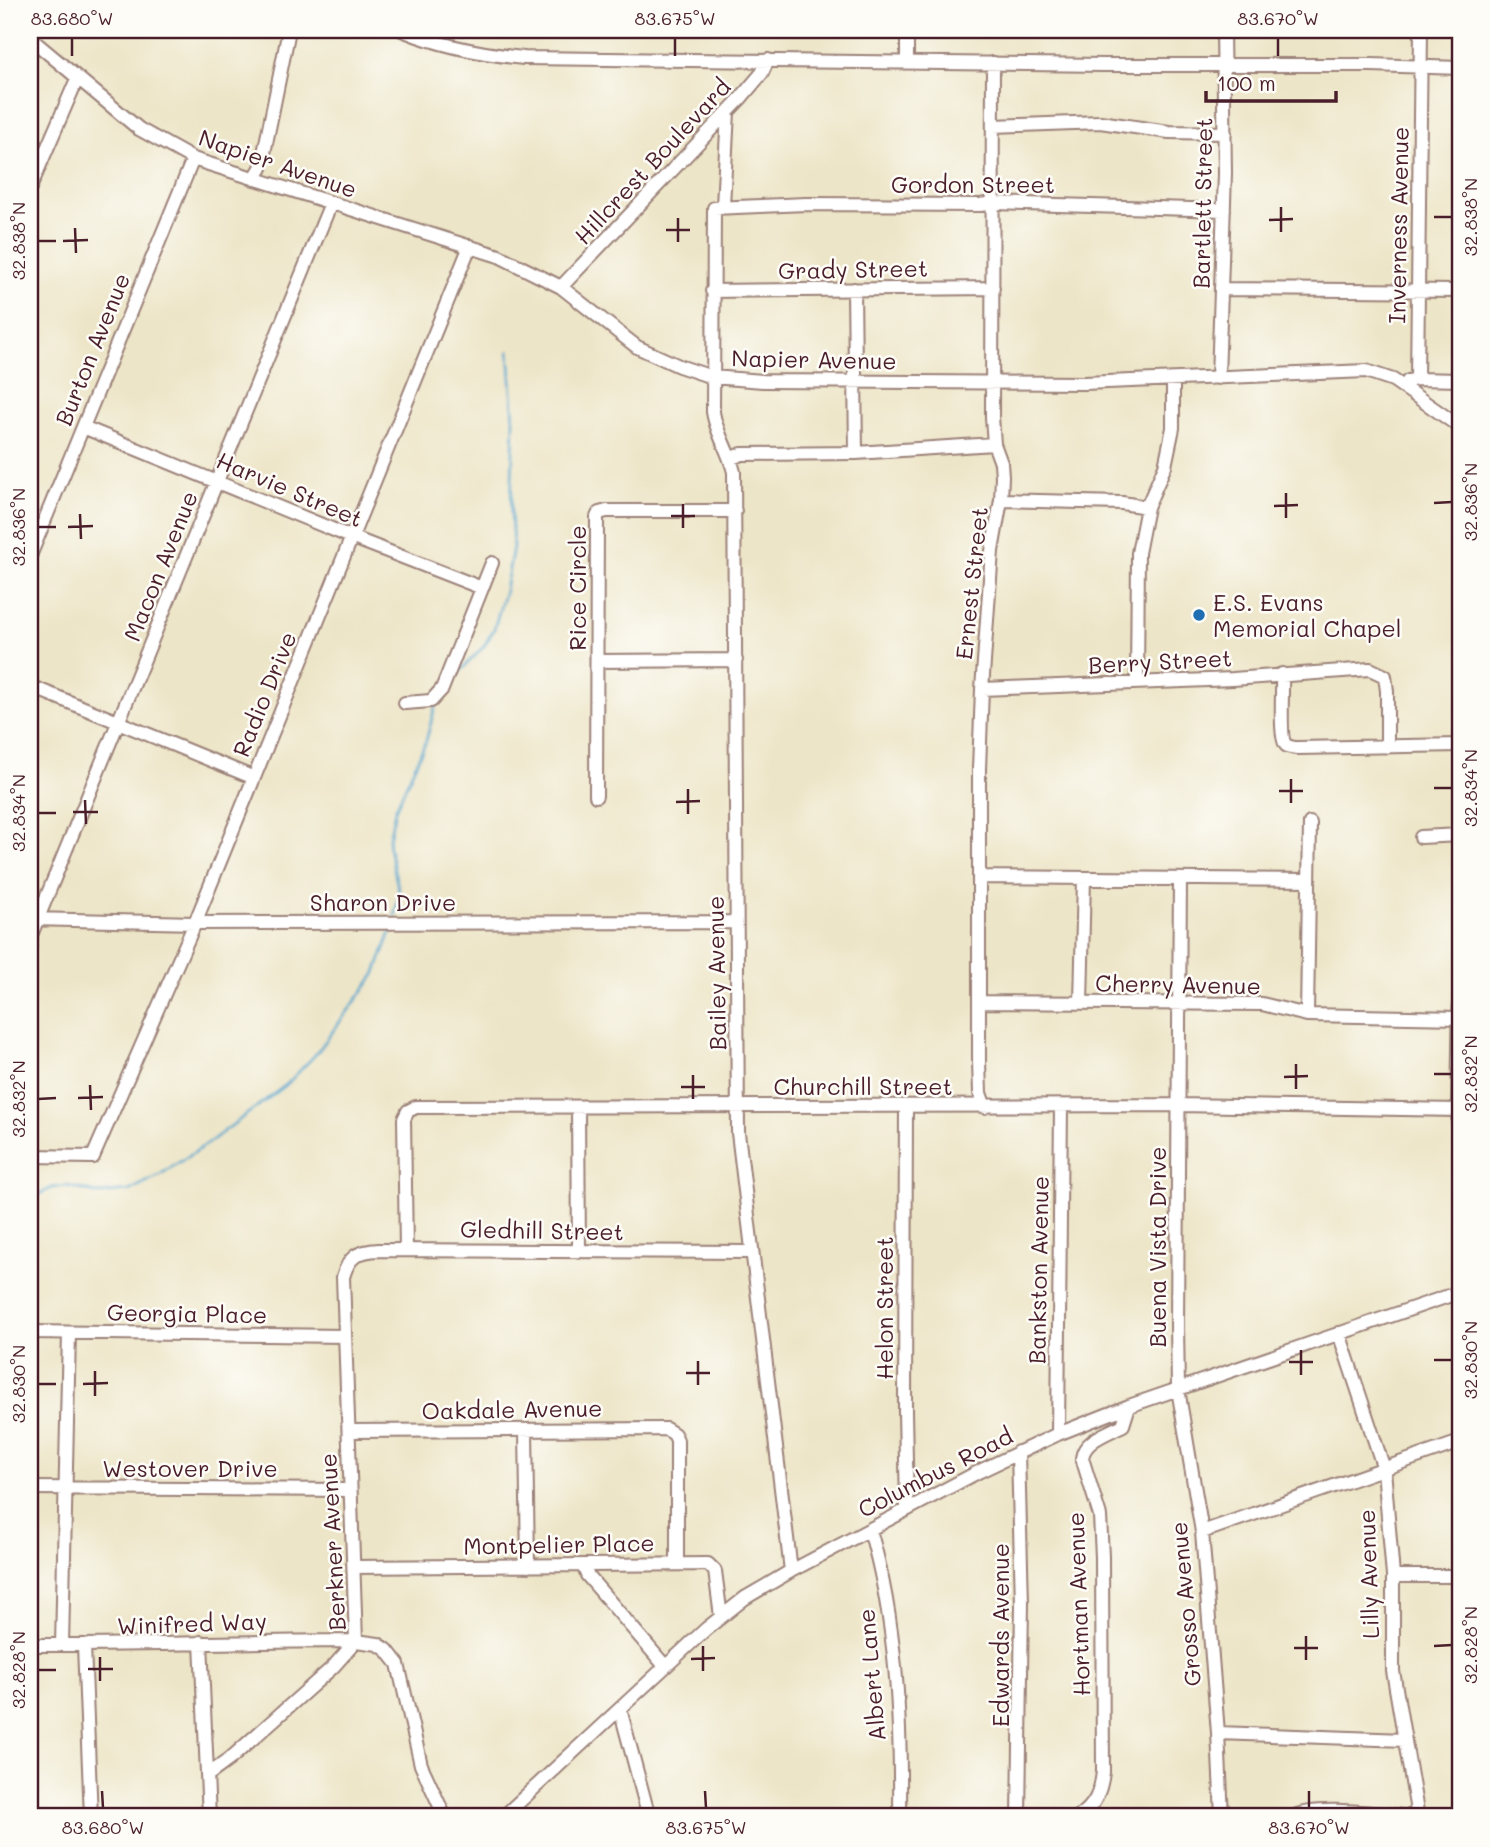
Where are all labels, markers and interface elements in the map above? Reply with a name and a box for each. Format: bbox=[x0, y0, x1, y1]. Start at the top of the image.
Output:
text: 83.680°W bbox=[31, 6, 113, 30]
text: 83.675°W bbox=[635, 6, 715, 30]
text: 83.670°W bbox=[1237, 6, 1319, 30]
scale bar bbox=[1206, 60, 1336, 104]
text: 100 m bbox=[1217, 69, 1276, 96]
street label: Hillcrest Boulevard bbox=[567, 72, 737, 250]
street label: Bartlett Street bbox=[1186, 117, 1218, 289]
street label: Napier Avenue bbox=[195, 122, 361, 204]
street label: Inverness Avenue bbox=[1381, 126, 1415, 324]
street label: Gordon Street bbox=[891, 169, 1055, 199]
text: 32.838°N bbox=[1458, 178, 1482, 256]
text: 32.838°N bbox=[6, 202, 30, 280]
street label: Grady Street bbox=[778, 253, 928, 285]
street label: Burton Avenue bbox=[48, 268, 136, 430]
street label: Napier Avenue bbox=[731, 343, 897, 375]
street label: Harvie Street bbox=[212, 445, 368, 533]
text: 32.836°N bbox=[1458, 463, 1482, 541]
street label: Macon Avenue bbox=[116, 486, 204, 646]
text: 32.836°N bbox=[6, 488, 30, 566]
street label: Ernest Street bbox=[948, 505, 994, 661]
street label: Rice Circle bbox=[562, 525, 592, 651]
place label: E.S. Evans Memorial Chapel bbox=[1213, 587, 1402, 643]
marker: E.S. Evans Memorial Chapel bbox=[1191, 607, 1207, 623]
street label: Radio Drive bbox=[225, 627, 303, 761]
street label: Berry Street bbox=[1087, 642, 1233, 680]
text: 32.834°N bbox=[1458, 749, 1482, 827]
text: 32.834°N bbox=[6, 774, 30, 852]
street label: Sharon Drive bbox=[310, 887, 456, 917]
street label: Bailey Avenue bbox=[700, 895, 732, 1051]
street label: Cherry Avenue bbox=[1095, 968, 1261, 1000]
text: 32.832°N bbox=[1458, 1035, 1482, 1113]
text: 32.832°N bbox=[6, 1060, 30, 1138]
street label: Churchill Street bbox=[773, 1071, 953, 1101]
street label: Buena Vista Drive bbox=[1142, 1146, 1172, 1348]
street label: Bankston Avenue bbox=[1021, 1176, 1055, 1364]
street label: Gledhill Street bbox=[460, 1214, 624, 1246]
street label: Helon Street bbox=[869, 1236, 899, 1380]
street label: Georgia Place bbox=[107, 1297, 267, 1329]
text: 32.830°N bbox=[1458, 1321, 1482, 1399]
text: 32.830°N bbox=[6, 1345, 30, 1423]
street label: Oakdale Avenue bbox=[421, 1392, 603, 1426]
street label: Columbus Road bbox=[853, 1420, 1017, 1524]
street label: Berkner Avenue bbox=[312, 1452, 352, 1632]
street label: Westover Drive bbox=[102, 1453, 278, 1483]
street label: Lilly Avenue bbox=[1351, 1509, 1385, 1639]
street label: Hortman Avenue bbox=[1060, 1512, 1096, 1696]
street label: Grosso Avenue bbox=[1163, 1520, 1207, 1688]
street label: Montpelier Place bbox=[463, 1527, 655, 1561]
street label: Edwards Avenue bbox=[985, 1543, 1015, 1727]
street label: Winifred Way bbox=[116, 1605, 268, 1641]
text: 32.828°N bbox=[1458, 1606, 1482, 1684]
street label: Albert Lane bbox=[850, 1607, 892, 1743]
text: 32.828°N bbox=[6, 1631, 30, 1709]
text: 83.680°W bbox=[62, 1815, 144, 1839]
text: 83.675°W bbox=[666, 1815, 746, 1839]
text: 83.670°W bbox=[1268, 1815, 1350, 1839]

